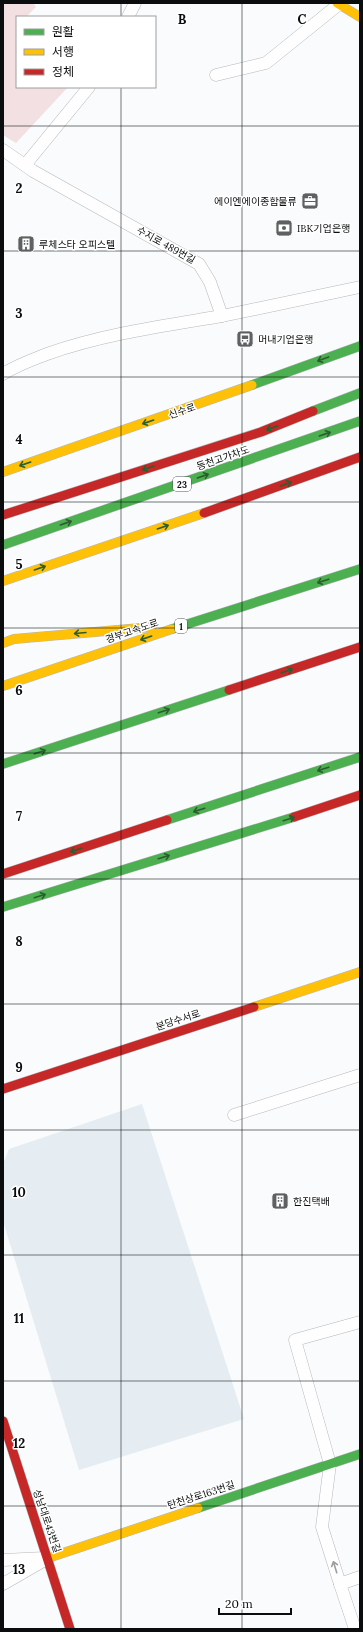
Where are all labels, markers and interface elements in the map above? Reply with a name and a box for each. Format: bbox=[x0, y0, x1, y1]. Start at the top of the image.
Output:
text: B bbox=[178, 11, 187, 28]
text: C bbox=[298, 11, 307, 28]
legend bbox=[16, 16, 156, 88]
text: 원활 bbox=[52, 24, 74, 39]
text: 서행 bbox=[52, 44, 74, 59]
text: 정체 bbox=[52, 64, 74, 79]
text: 2 bbox=[16, 180, 23, 197]
office icon: 에이엔에이종합물류 bbox=[300, 191, 320, 211]
place label: 에이엔에이종합물류 bbox=[214, 195, 297, 208]
bank icon: IBK기업은행 bbox=[274, 218, 294, 238]
place label: IBK기업은행 bbox=[297, 222, 350, 235]
street label: 수지로 489번길 bbox=[134, 223, 198, 267]
building icon: 루체스타 오피스텔 bbox=[16, 234, 36, 254]
place label: 루체스타 오피스텔 bbox=[39, 238, 115, 251]
text: 3 bbox=[15, 305, 23, 322]
bus stop icon: 머내기업은행 bbox=[235, 329, 255, 349]
place label: 머내기업은행 bbox=[258, 333, 313, 346]
one-way arrow bbox=[318, 356, 330, 364]
street label: 신수로 bbox=[167, 400, 197, 422]
one-way arrow bbox=[143, 419, 155, 427]
one-way arrow bbox=[266, 424, 278, 432]
one-way arrow bbox=[319, 430, 331, 438]
text: 4 bbox=[15, 431, 23, 448]
street label: 동천고가차도 bbox=[195, 443, 251, 473]
one-way arrow bbox=[20, 461, 32, 469]
one-way arrow bbox=[142, 465, 154, 473]
one-way arrow bbox=[196, 472, 208, 480]
road number: 23 bbox=[173, 477, 191, 491]
one-way arrow bbox=[279, 479, 291, 487]
one-way arrow bbox=[60, 519, 72, 527]
one-way arrow bbox=[157, 522, 169, 530]
text: 5 bbox=[15, 556, 23, 573]
one-way arrow bbox=[34, 564, 46, 572]
one-way arrow bbox=[316, 578, 329, 585]
street label: 경부고속도로 bbox=[104, 616, 160, 646]
road number: 1 bbox=[175, 619, 187, 633]
one-way arrow bbox=[74, 630, 87, 637]
one-way arrow bbox=[139, 635, 152, 642]
one-way arrow bbox=[281, 667, 294, 674]
text: 6 bbox=[15, 682, 23, 699]
one-way arrow bbox=[157, 707, 169, 715]
one-way arrow bbox=[34, 747, 46, 755]
one-way arrow bbox=[317, 766, 329, 774]
one-way arrow bbox=[193, 807, 206, 814]
text: 7 bbox=[16, 808, 22, 825]
one-way arrow bbox=[282, 815, 295, 822]
one-way arrow bbox=[70, 847, 82, 855]
one-way arrow bbox=[158, 853, 171, 860]
one-way arrow bbox=[34, 891, 46, 899]
text: 8 bbox=[15, 933, 23, 950]
street label: 분당수서로 bbox=[154, 1007, 202, 1033]
text: 9 bbox=[15, 1059, 23, 1076]
text: 10 bbox=[12, 1184, 26, 1201]
building icon: 한진택배 bbox=[270, 1191, 290, 1211]
place label: 한진택배 bbox=[293, 1195, 330, 1208]
text: 11 bbox=[14, 1310, 24, 1327]
text: 12 bbox=[13, 1435, 25, 1452]
street label: 탄천상로163번길 bbox=[166, 1478, 236, 1512]
street label: 성남대로43번길 bbox=[30, 1488, 64, 1554]
text: 13 bbox=[13, 1561, 25, 1578]
one-way arrow bbox=[331, 1561, 338, 1574]
scale bar bbox=[219, 1590, 291, 1616]
text: 20 m bbox=[225, 1596, 253, 1611]

